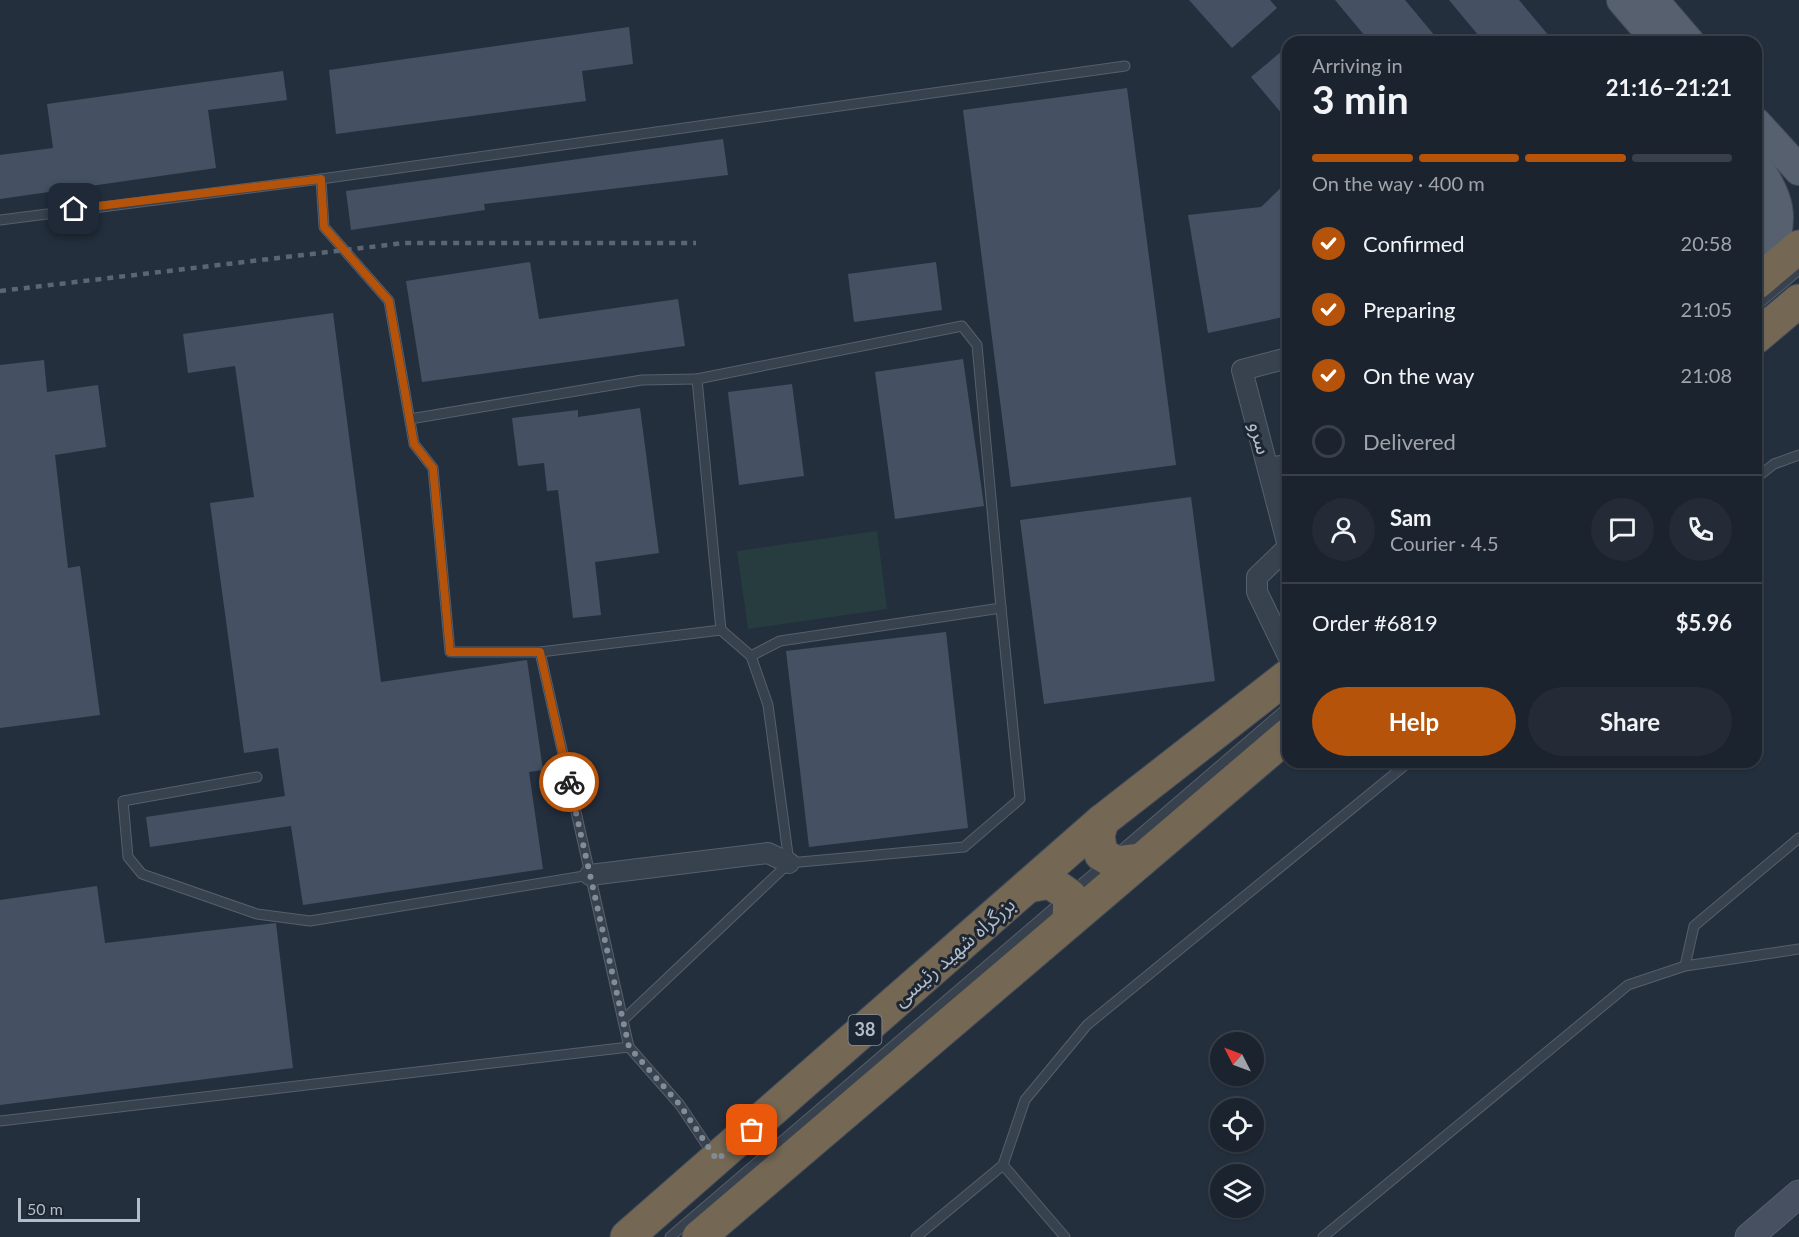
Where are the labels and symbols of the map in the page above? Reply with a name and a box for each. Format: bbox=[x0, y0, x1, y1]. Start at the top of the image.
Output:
pin bbox=[48, 183, 99, 234]
street label: سرو bbox=[1244, 419, 1277, 457]
courier bbox=[539, 752, 599, 812]
street label: بزرگراه شهید رئیسی bbox=[887, 892, 1020, 1012]
road number: 38 bbox=[848, 1015, 882, 1045]
north arrow bbox=[1210, 1032, 1264, 1086]
pin bbox=[726, 1104, 777, 1155]
scale bar bbox=[18, 1195, 140, 1222]

